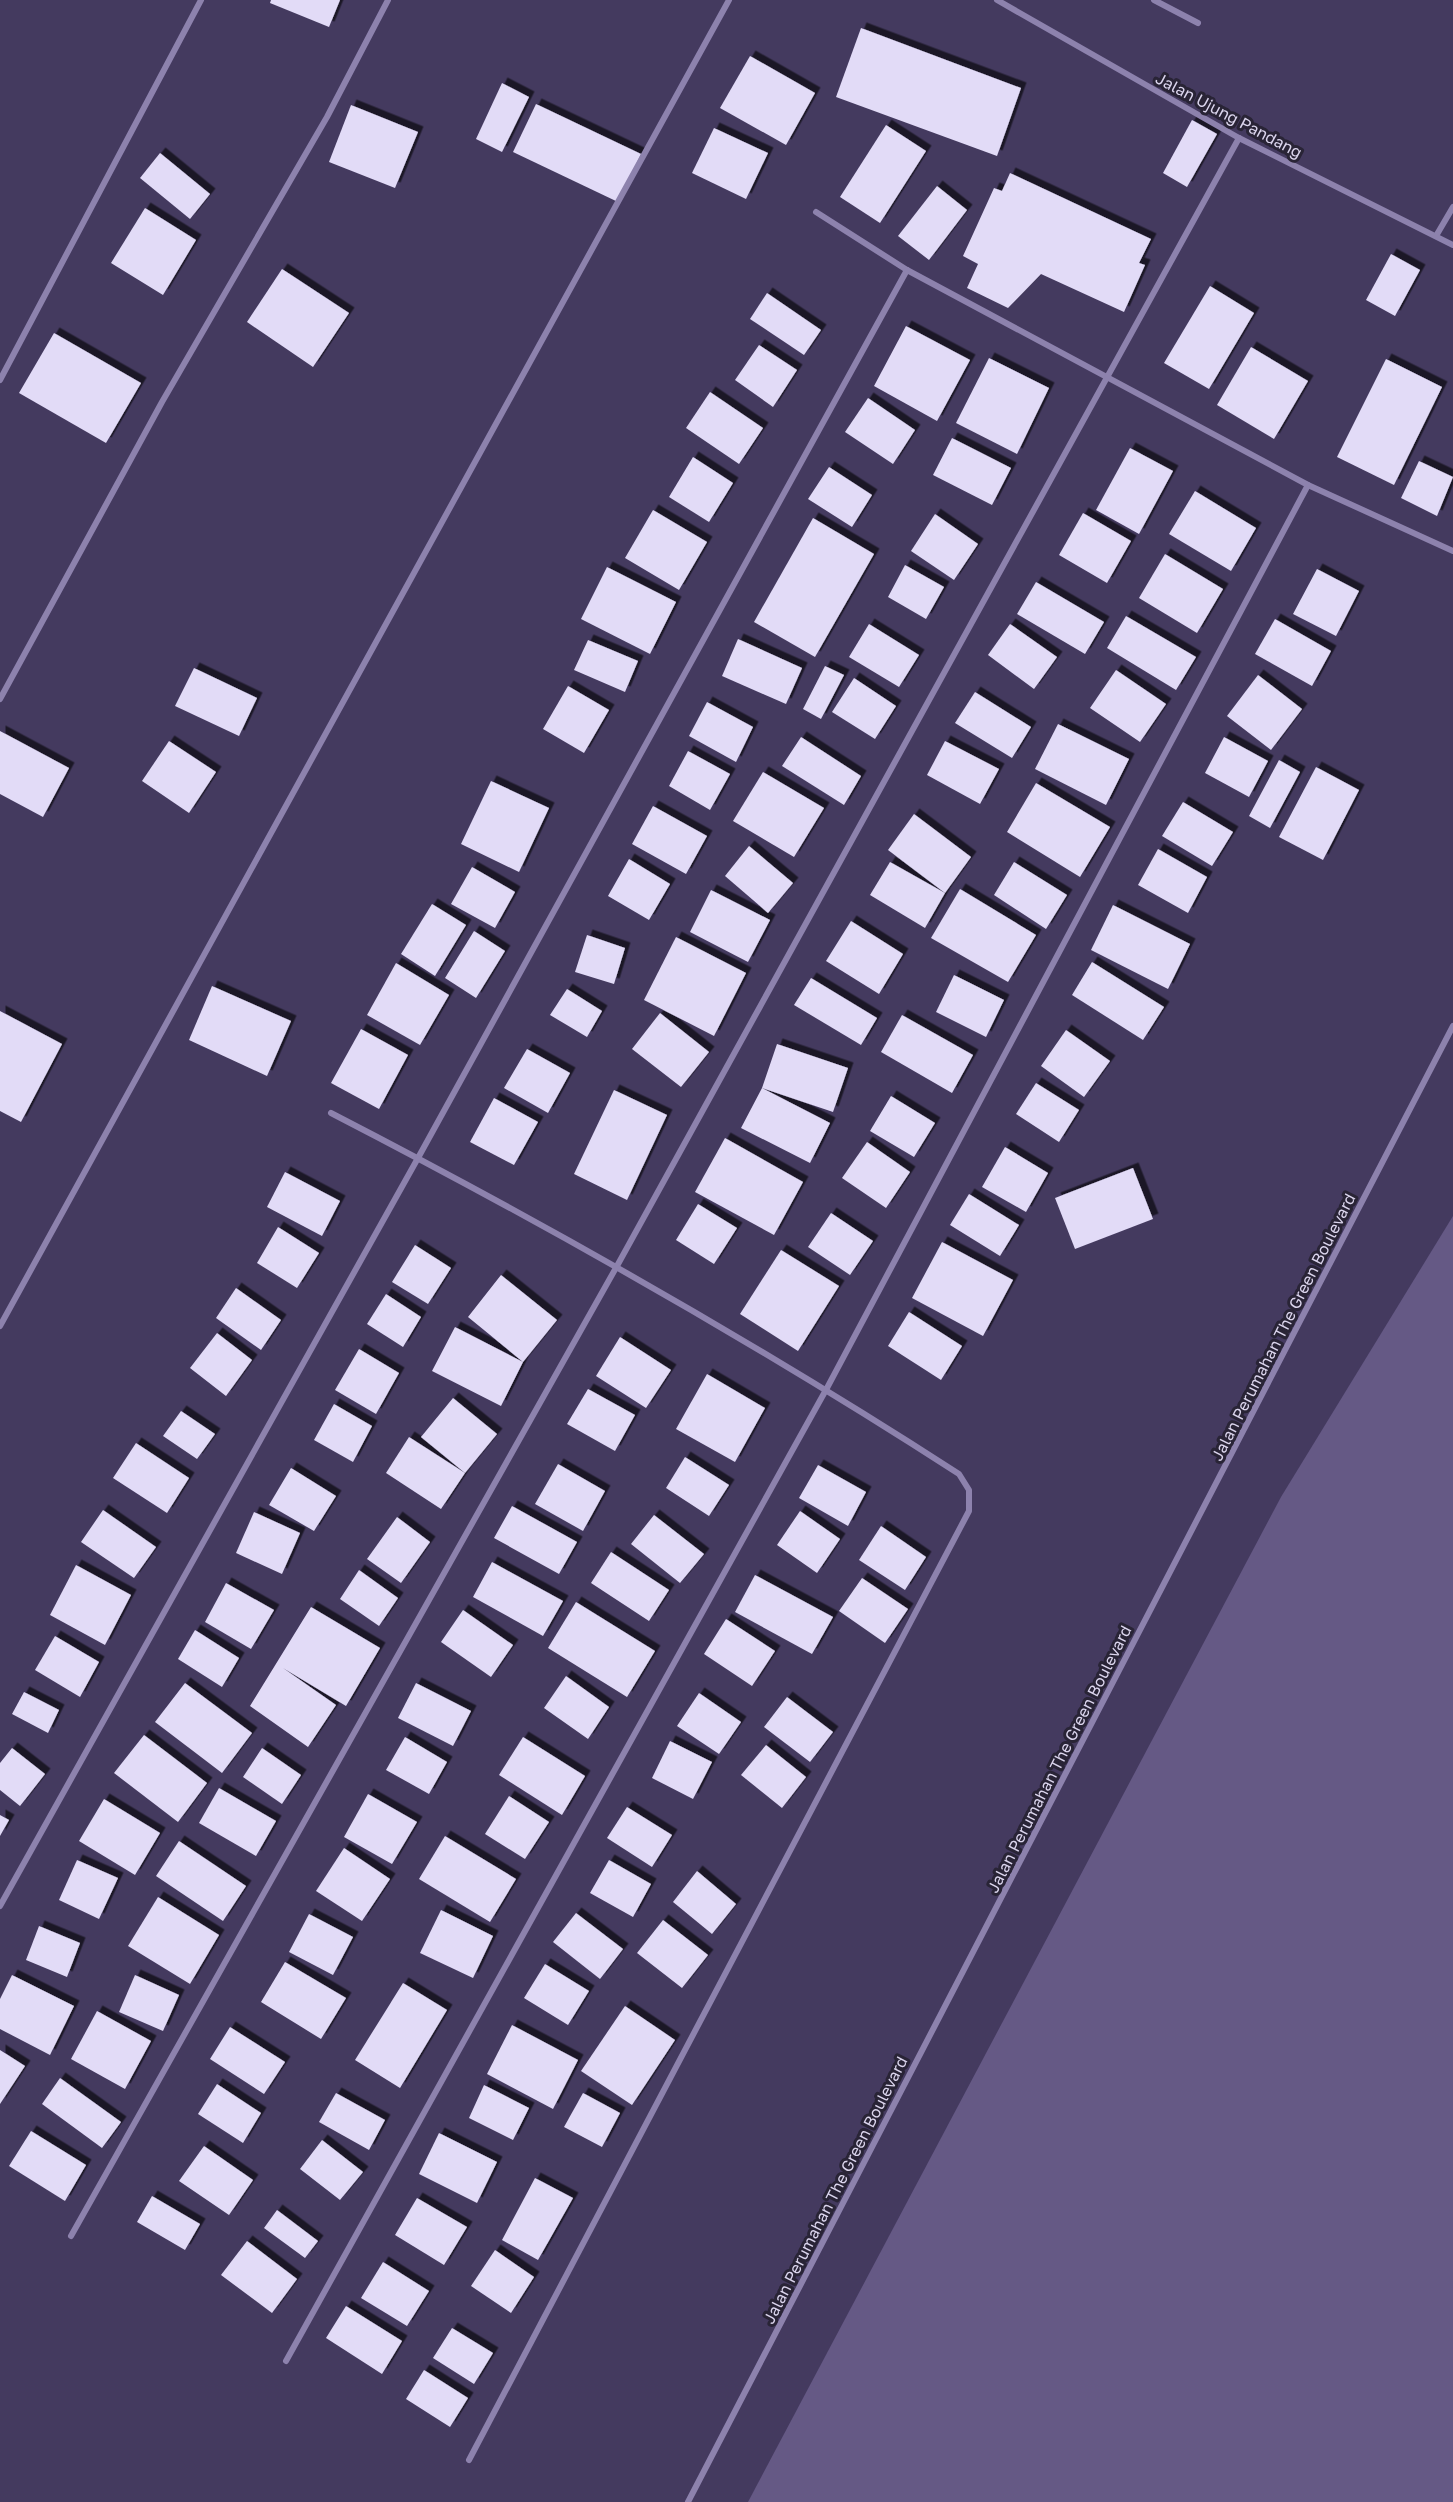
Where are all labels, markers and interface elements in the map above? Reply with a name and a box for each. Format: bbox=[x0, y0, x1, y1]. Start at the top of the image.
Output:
street label: Jalan Ujung Pandang bbox=[1152, 68, 1306, 162]
street label: Jalan Perumahan The Green Boulevard bbox=[1207, 1190, 1359, 1464]
street label: Jalan Perumahan The Green Boulevard bbox=[983, 1622, 1135, 1896]
street label: Jalan Perumahan The Green Boulevard bbox=[759, 2053, 911, 2327]

